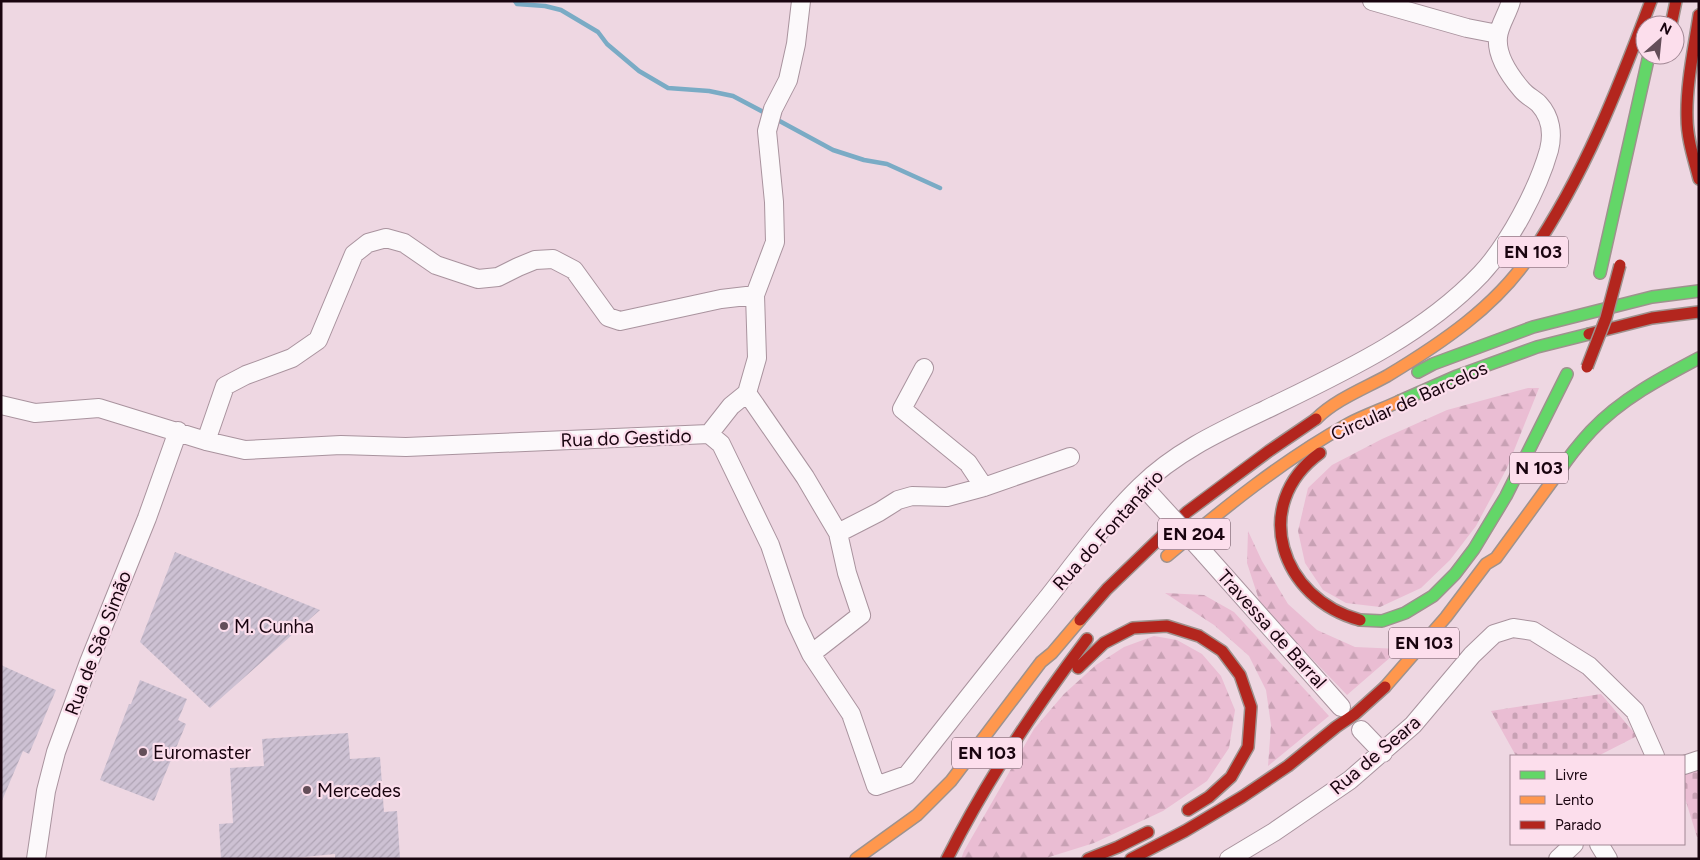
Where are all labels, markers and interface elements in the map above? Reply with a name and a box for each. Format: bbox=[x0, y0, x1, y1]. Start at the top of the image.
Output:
north arrow bbox=[1635, 15, 1685, 65]
text: N bbox=[1657, 19, 1674, 39]
road number: EN 103 bbox=[1498, 236, 1568, 268]
street label: Circular de Barcelos bbox=[1327, 356, 1491, 446]
street label: Rua do Gestido bbox=[560, 424, 692, 452]
road number: N 103 bbox=[1510, 452, 1568, 483]
street label: Rua do Fontanário bbox=[1048, 465, 1168, 595]
road number: EN 204 bbox=[1158, 518, 1230, 550]
street label: Travessa de Barral bbox=[1213, 565, 1331, 693]
street label: Rua de São Simão bbox=[60, 567, 136, 719]
place label: M. Cunha bbox=[234, 615, 314, 638]
marker: M. Cunha bbox=[218, 620, 230, 632]
road number: EN 103 bbox=[1389, 628, 1459, 658]
street label: Rua de Seara bbox=[1325, 711, 1425, 799]
road number: EN 103 bbox=[952, 738, 1022, 768]
place label: Euromaster bbox=[153, 741, 252, 764]
marker: Euromaster bbox=[137, 746, 149, 758]
legend bbox=[1510, 755, 1685, 845]
text: Livre bbox=[1555, 766, 1587, 784]
place label: Mercedes bbox=[317, 779, 401, 802]
marker: Mercedes bbox=[301, 784, 313, 796]
text: Lento bbox=[1555, 791, 1594, 809]
text: Parado bbox=[1555, 816, 1602, 834]

